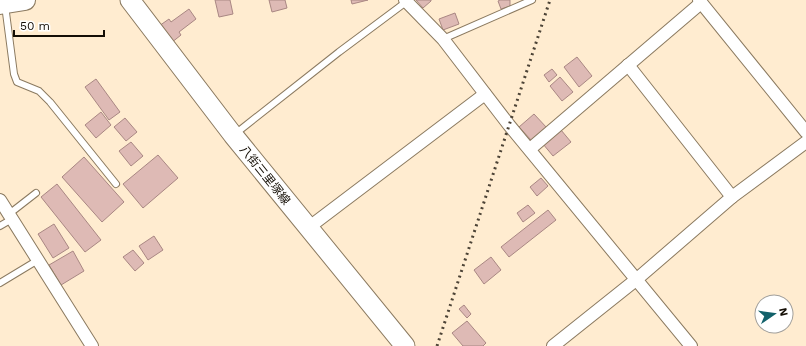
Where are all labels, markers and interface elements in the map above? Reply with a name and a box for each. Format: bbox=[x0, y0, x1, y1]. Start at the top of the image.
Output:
scale bar bbox=[14, 12, 104, 38]
text: 50 m bbox=[20, 19, 50, 33]
street label: 八街三里塚線 bbox=[237, 143, 293, 207]
north arrow bbox=[754, 294, 794, 334]
text: N bbox=[776, 306, 791, 317]

